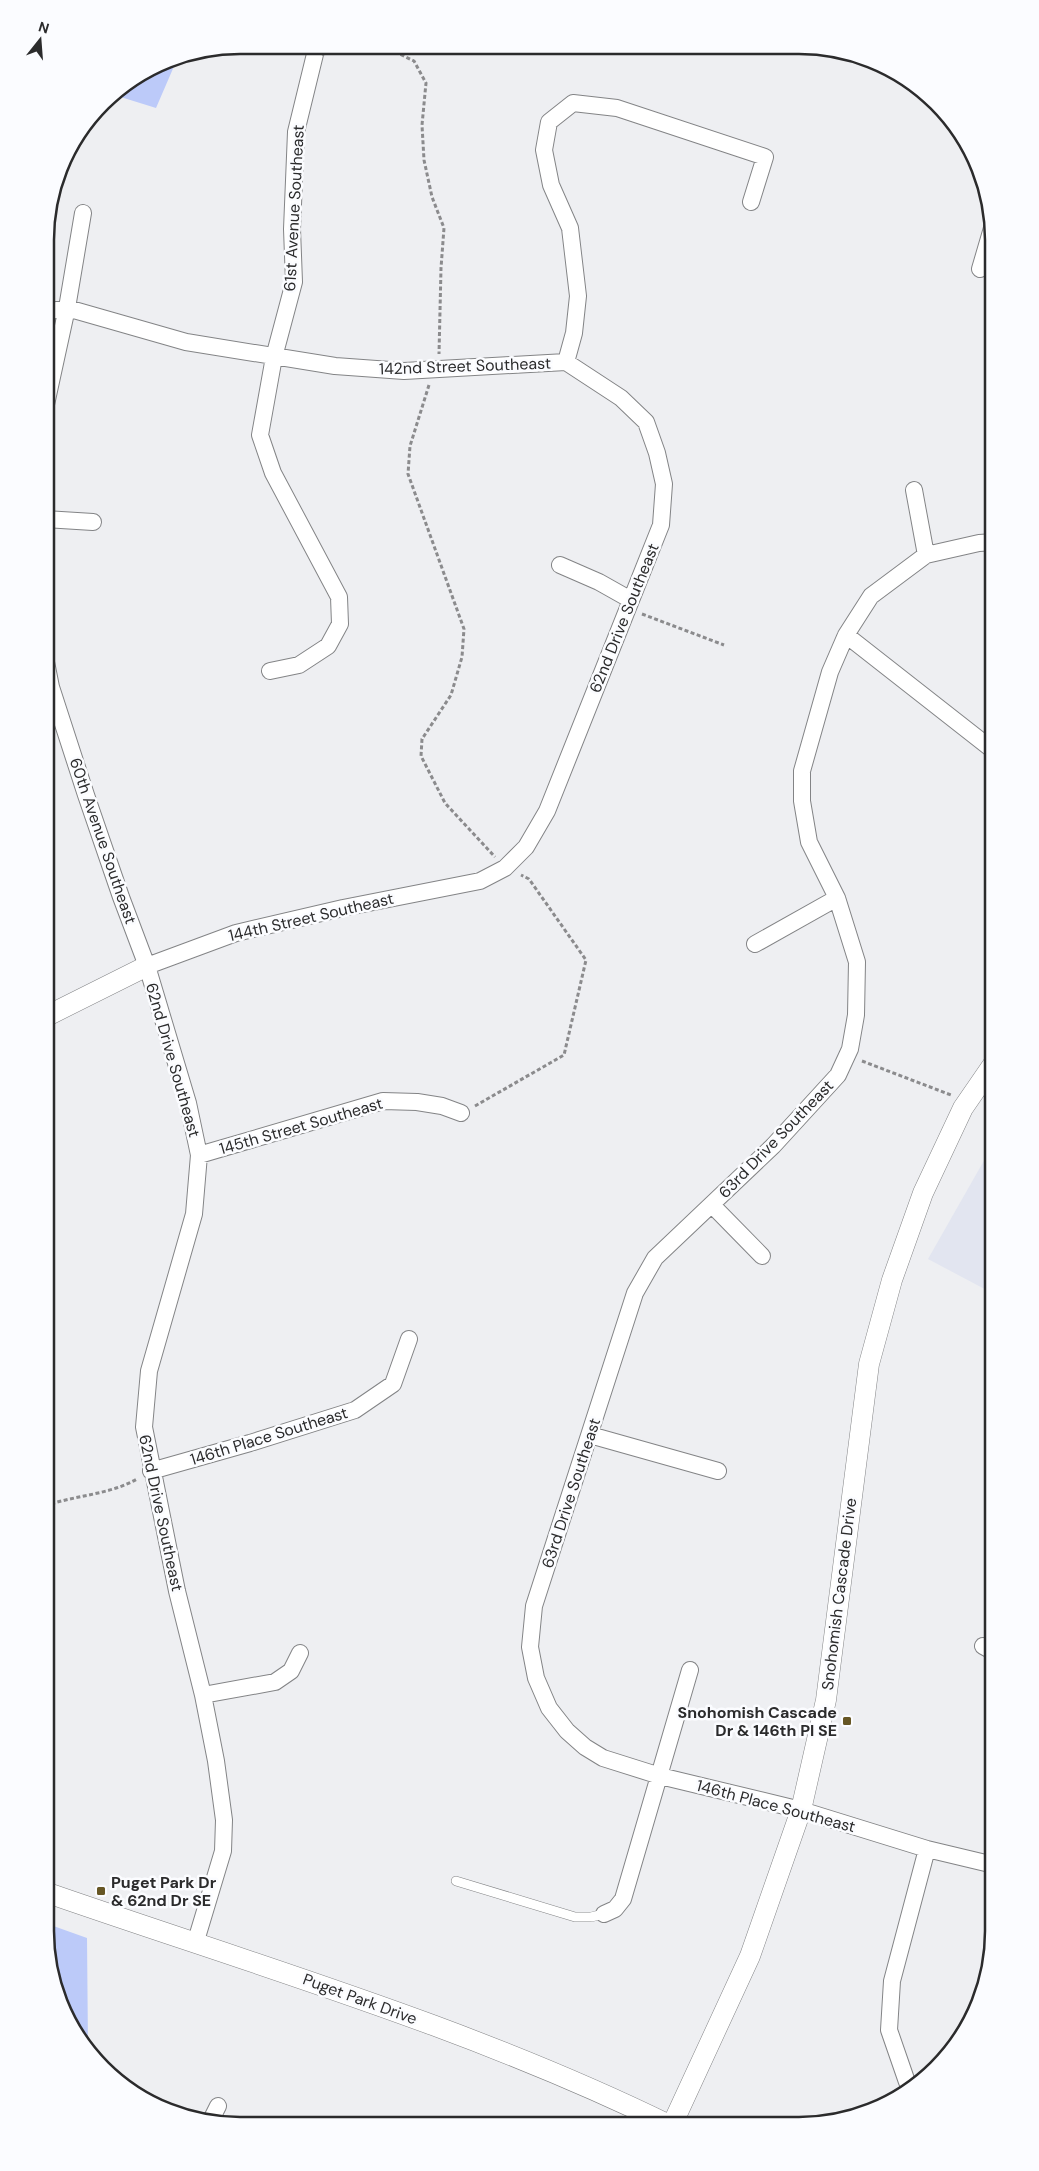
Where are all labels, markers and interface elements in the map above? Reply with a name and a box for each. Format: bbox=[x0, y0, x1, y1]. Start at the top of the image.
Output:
north arrow bbox=[15, 15, 65, 65]
text: N bbox=[36, 17, 51, 38]
street label: 61st Avenue Southeast bbox=[279, 124, 309, 292]
street label: 142nd Street Southeast bbox=[379, 353, 551, 379]
street label: 62nd Drive Southeast bbox=[584, 540, 664, 696]
street label: 60th Avenue Southeast bbox=[65, 755, 141, 927]
street label: 144th Street Southeast bbox=[226, 888, 396, 946]
street label: 62nd Drive Southeast bbox=[141, 980, 205, 1140]
street label: 63rd Drive Southeast bbox=[714, 1075, 838, 1203]
street label: 145th Street Southeast bbox=[217, 1093, 385, 1159]
street label: 146th Place Southeast bbox=[188, 1402, 350, 1470]
street label: 63rd Drive Southeast bbox=[537, 1415, 605, 1571]
street label: 62nd Drive Southeast bbox=[134, 1433, 188, 1593]
street label: Snohomish Cascade Drive bbox=[817, 1497, 861, 1691]
place label: Snohomish Cascade Dr & 146th Pl SE bbox=[678, 1702, 837, 1741]
marker: Snohomish Cascade Dr & 146th Pl SE bbox=[841, 1715, 853, 1727]
street label: 146th Place Southeast bbox=[694, 1775, 858, 1837]
place label: Puget Park Dr & 62nd Dr SE bbox=[111, 1872, 217, 1911]
marker: Puget Park Dr & 62nd Dr SE bbox=[95, 1885, 107, 1897]
street label: Puget Park Drive bbox=[300, 1969, 420, 2029]

